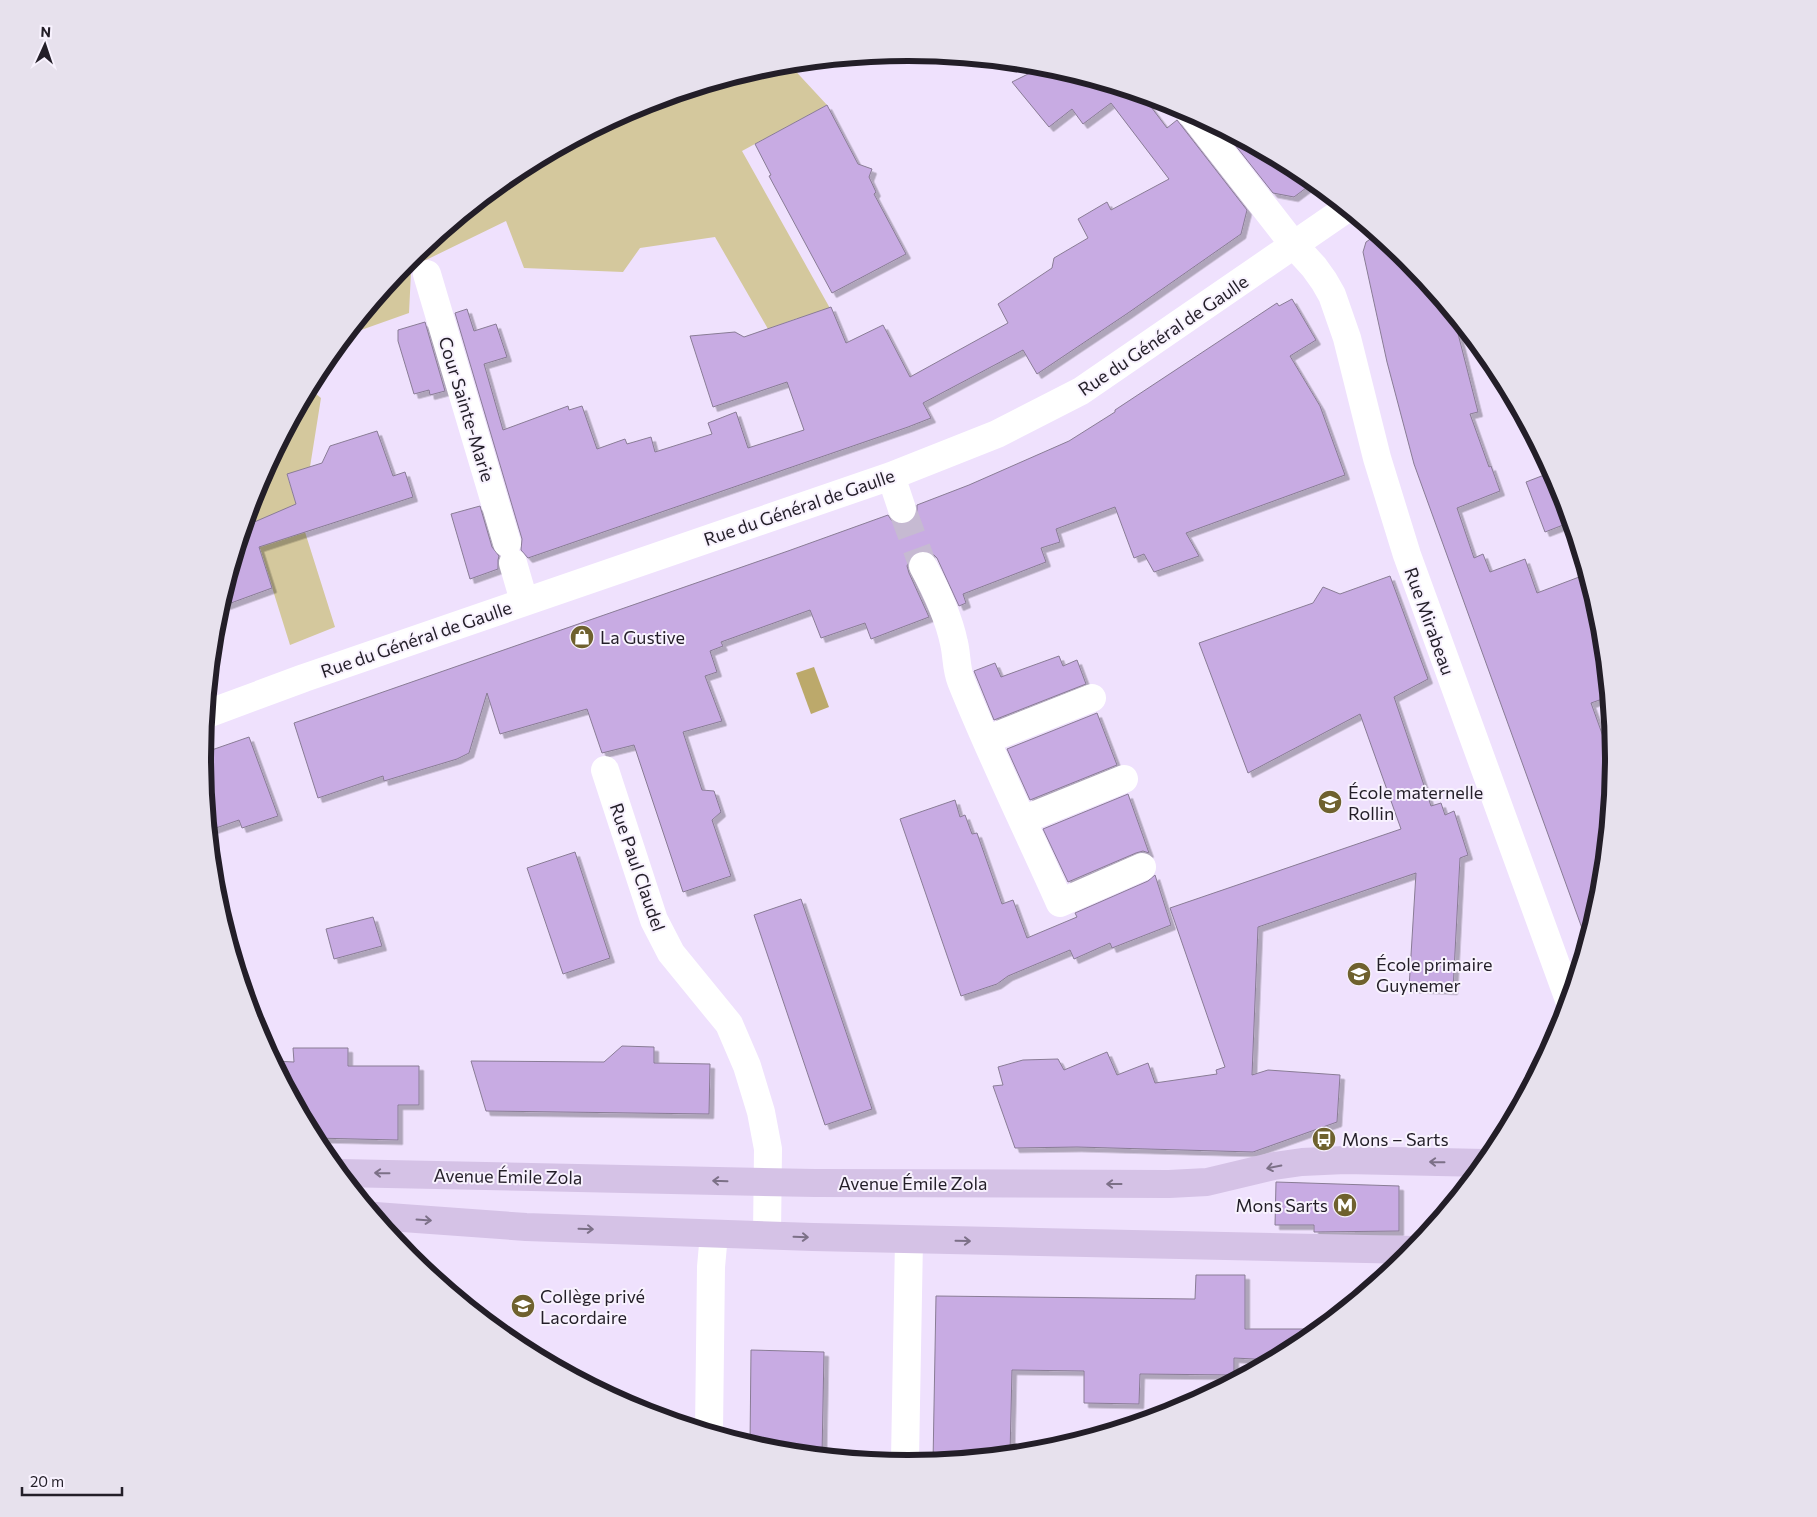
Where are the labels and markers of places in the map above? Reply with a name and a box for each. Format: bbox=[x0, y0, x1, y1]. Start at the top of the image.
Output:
shop icon: La Gustive bbox=[569, 624, 595, 650]
place label: La Gustive bbox=[600, 626, 685, 648]
place label: École maternelle Rollin bbox=[1348, 781, 1483, 824]
school or university icon: École maternelle Rollin bbox=[1317, 789, 1343, 815]
place label: École primaire Guynemer bbox=[1376, 953, 1492, 996]
school or university icon: École primaire Guynemer bbox=[1346, 961, 1372, 987]
bus stop icon: Mons – Sarts bbox=[1311, 1126, 1337, 1152]
place label: Mons – Sarts bbox=[1342, 1128, 1449, 1150]
metro station icon: Mons Sarts bbox=[1332, 1192, 1358, 1218]
place label: Mons Sarts bbox=[1235, 1194, 1328, 1216]
place label: Collège privé Lacordaire bbox=[540, 1285, 645, 1328]
school or university icon: Collège privé Lacordaire bbox=[510, 1293, 536, 1319]

